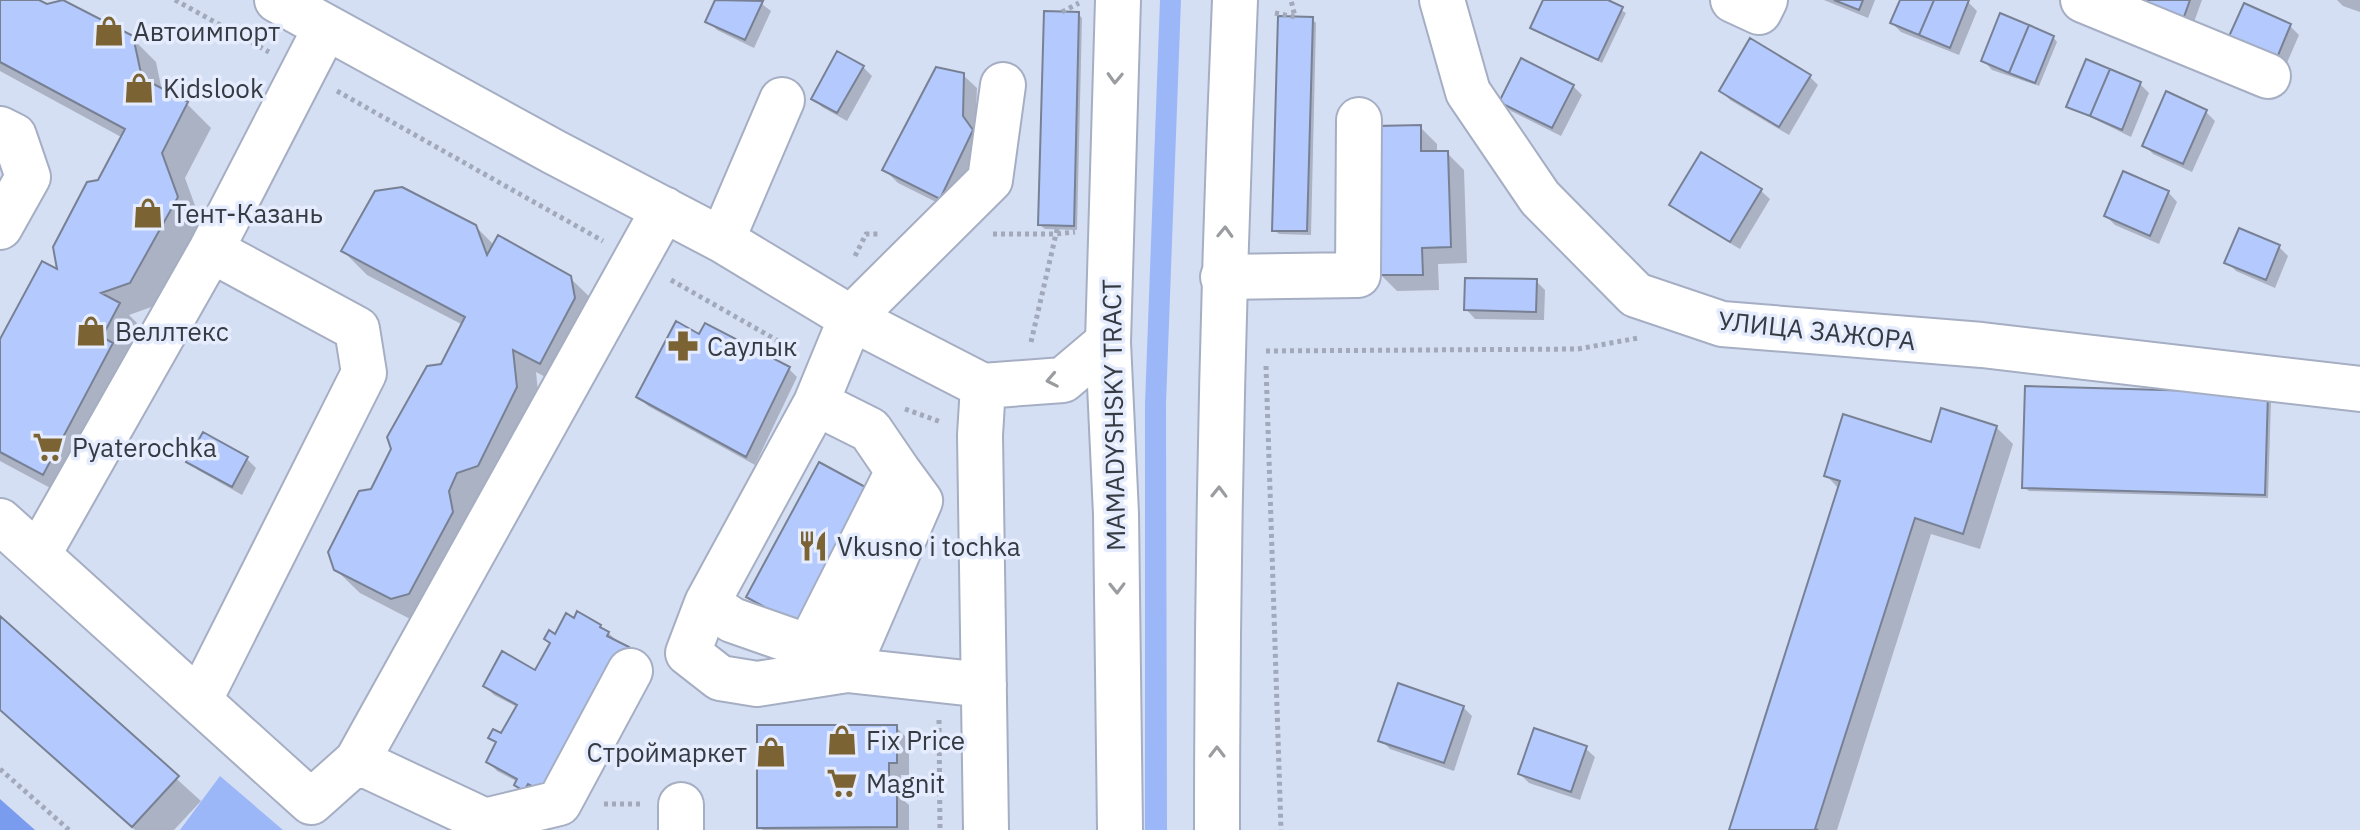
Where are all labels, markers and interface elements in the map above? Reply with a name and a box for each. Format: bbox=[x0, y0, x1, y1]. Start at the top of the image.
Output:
shop icon: Автоимпорт bbox=[92, 14, 126, 48]
place label: Автоимпорт bbox=[133, 14, 280, 48]
shop icon: Kidslook bbox=[122, 71, 156, 105]
place label: Kidslook bbox=[163, 71, 264, 105]
one-way arrow bbox=[1107, 72, 1124, 85]
shop icon: Тент-Казань bbox=[131, 196, 165, 230]
place label: Тент-Казань bbox=[172, 196, 323, 230]
one-way arrow bbox=[1216, 225, 1233, 238]
street label: MAMADYSHSKY TRACT bbox=[1094, 279, 1132, 551]
street label: УЛИЦА ЗАЖОРА bbox=[1717, 303, 1918, 357]
shop icon: Веллтекс bbox=[74, 314, 108, 348]
place label: Веллтекс bbox=[115, 314, 229, 348]
pharmacy icon: Саулык bbox=[666, 329, 700, 363]
place label: Саулык bbox=[707, 329, 797, 363]
one-way arrow bbox=[1045, 371, 1058, 388]
supermarket icon: Pyaterochka bbox=[31, 430, 65, 464]
place label: Pyaterochka bbox=[72, 430, 217, 464]
one-way arrow bbox=[1210, 485, 1228, 498]
restaurant icon: Vkusno i tochka bbox=[796, 529, 830, 563]
place label: Vkusno i tochka bbox=[837, 529, 1021, 563]
one-way arrow bbox=[1108, 582, 1126, 595]
shop icon: Fix Price bbox=[825, 723, 859, 757]
place label: Fix Price bbox=[866, 723, 965, 757]
place label: Строймаркет bbox=[587, 735, 747, 769]
shop icon: Строймаркет bbox=[754, 735, 788, 769]
one-way arrow bbox=[1208, 745, 1226, 758]
supermarket icon: Magnit bbox=[825, 766, 859, 800]
place label: Magnit bbox=[866, 766, 945, 800]

